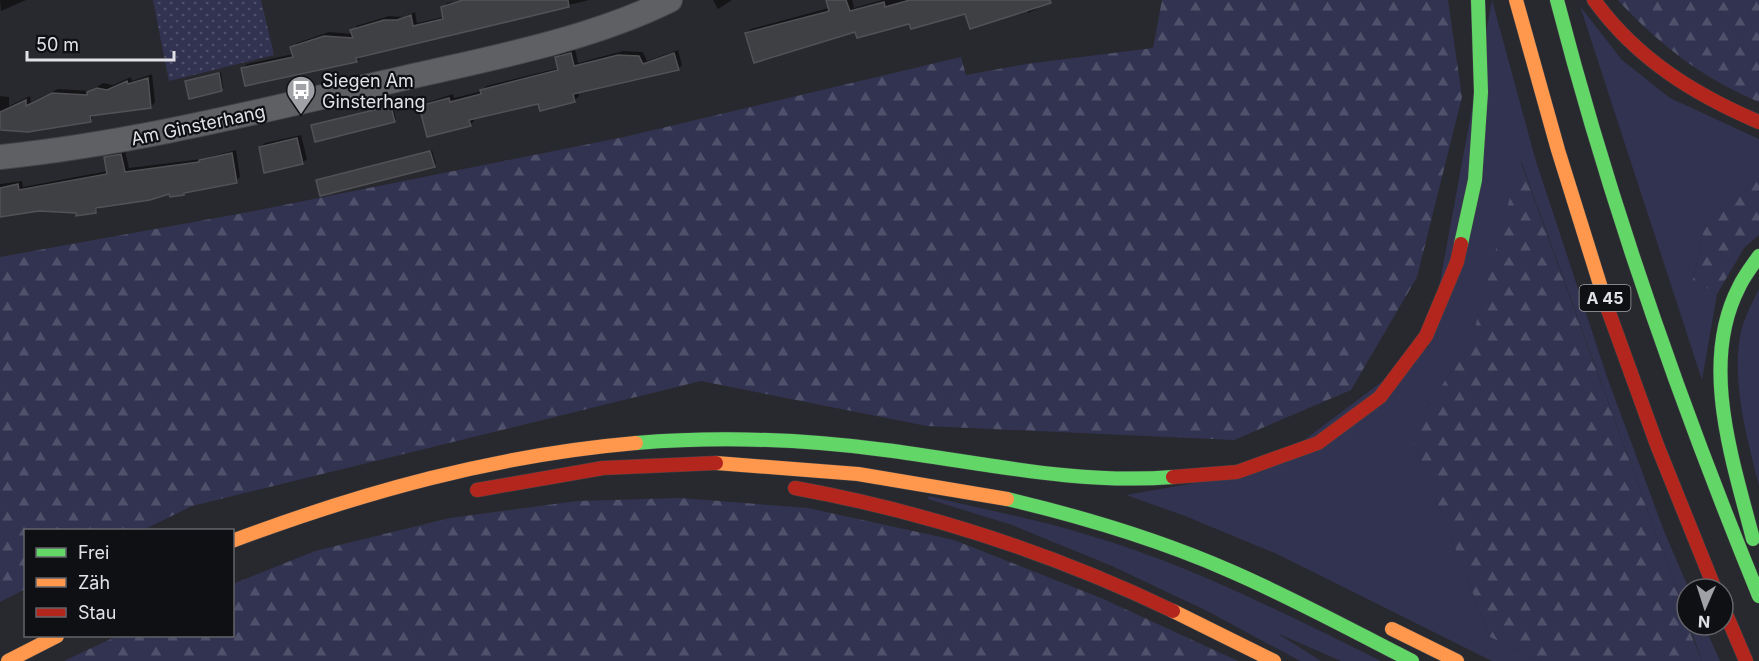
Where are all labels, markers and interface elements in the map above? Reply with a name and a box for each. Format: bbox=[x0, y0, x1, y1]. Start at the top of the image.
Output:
scale bar bbox=[27, 24, 174, 62]
text: 50 m bbox=[36, 34, 79, 55]
place label: Siegen Am Ginsterhang bbox=[322, 70, 426, 112]
bus stop icon: Siegen Am Ginsterhang bbox=[285, 74, 317, 116]
street label: Am Ginsterhang bbox=[129, 101, 267, 149]
road number: A 45 bbox=[1580, 285, 1630, 311]
legend bbox=[24, 529, 234, 637]
text: Frei bbox=[78, 542, 109, 563]
text: Zäh bbox=[78, 572, 110, 593]
north arrow bbox=[1675, 577, 1735, 637]
text: Stau bbox=[78, 602, 116, 623]
text: N bbox=[1698, 612, 1711, 632]

